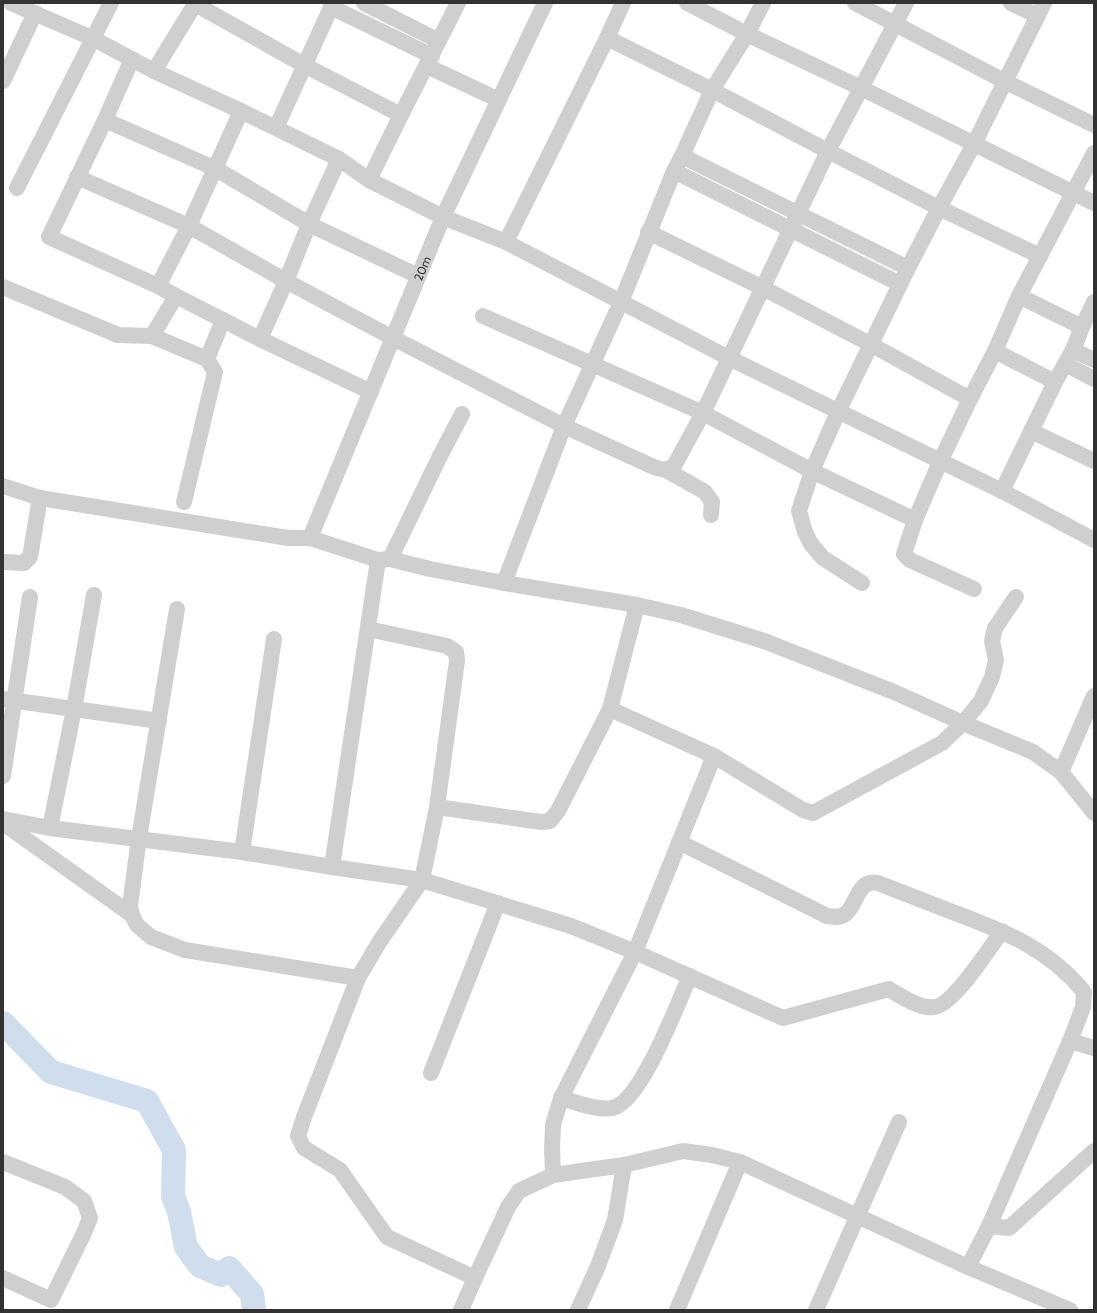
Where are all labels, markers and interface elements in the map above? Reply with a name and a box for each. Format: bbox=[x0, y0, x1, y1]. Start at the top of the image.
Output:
street label: 20m bbox=[410, 254, 434, 283]

